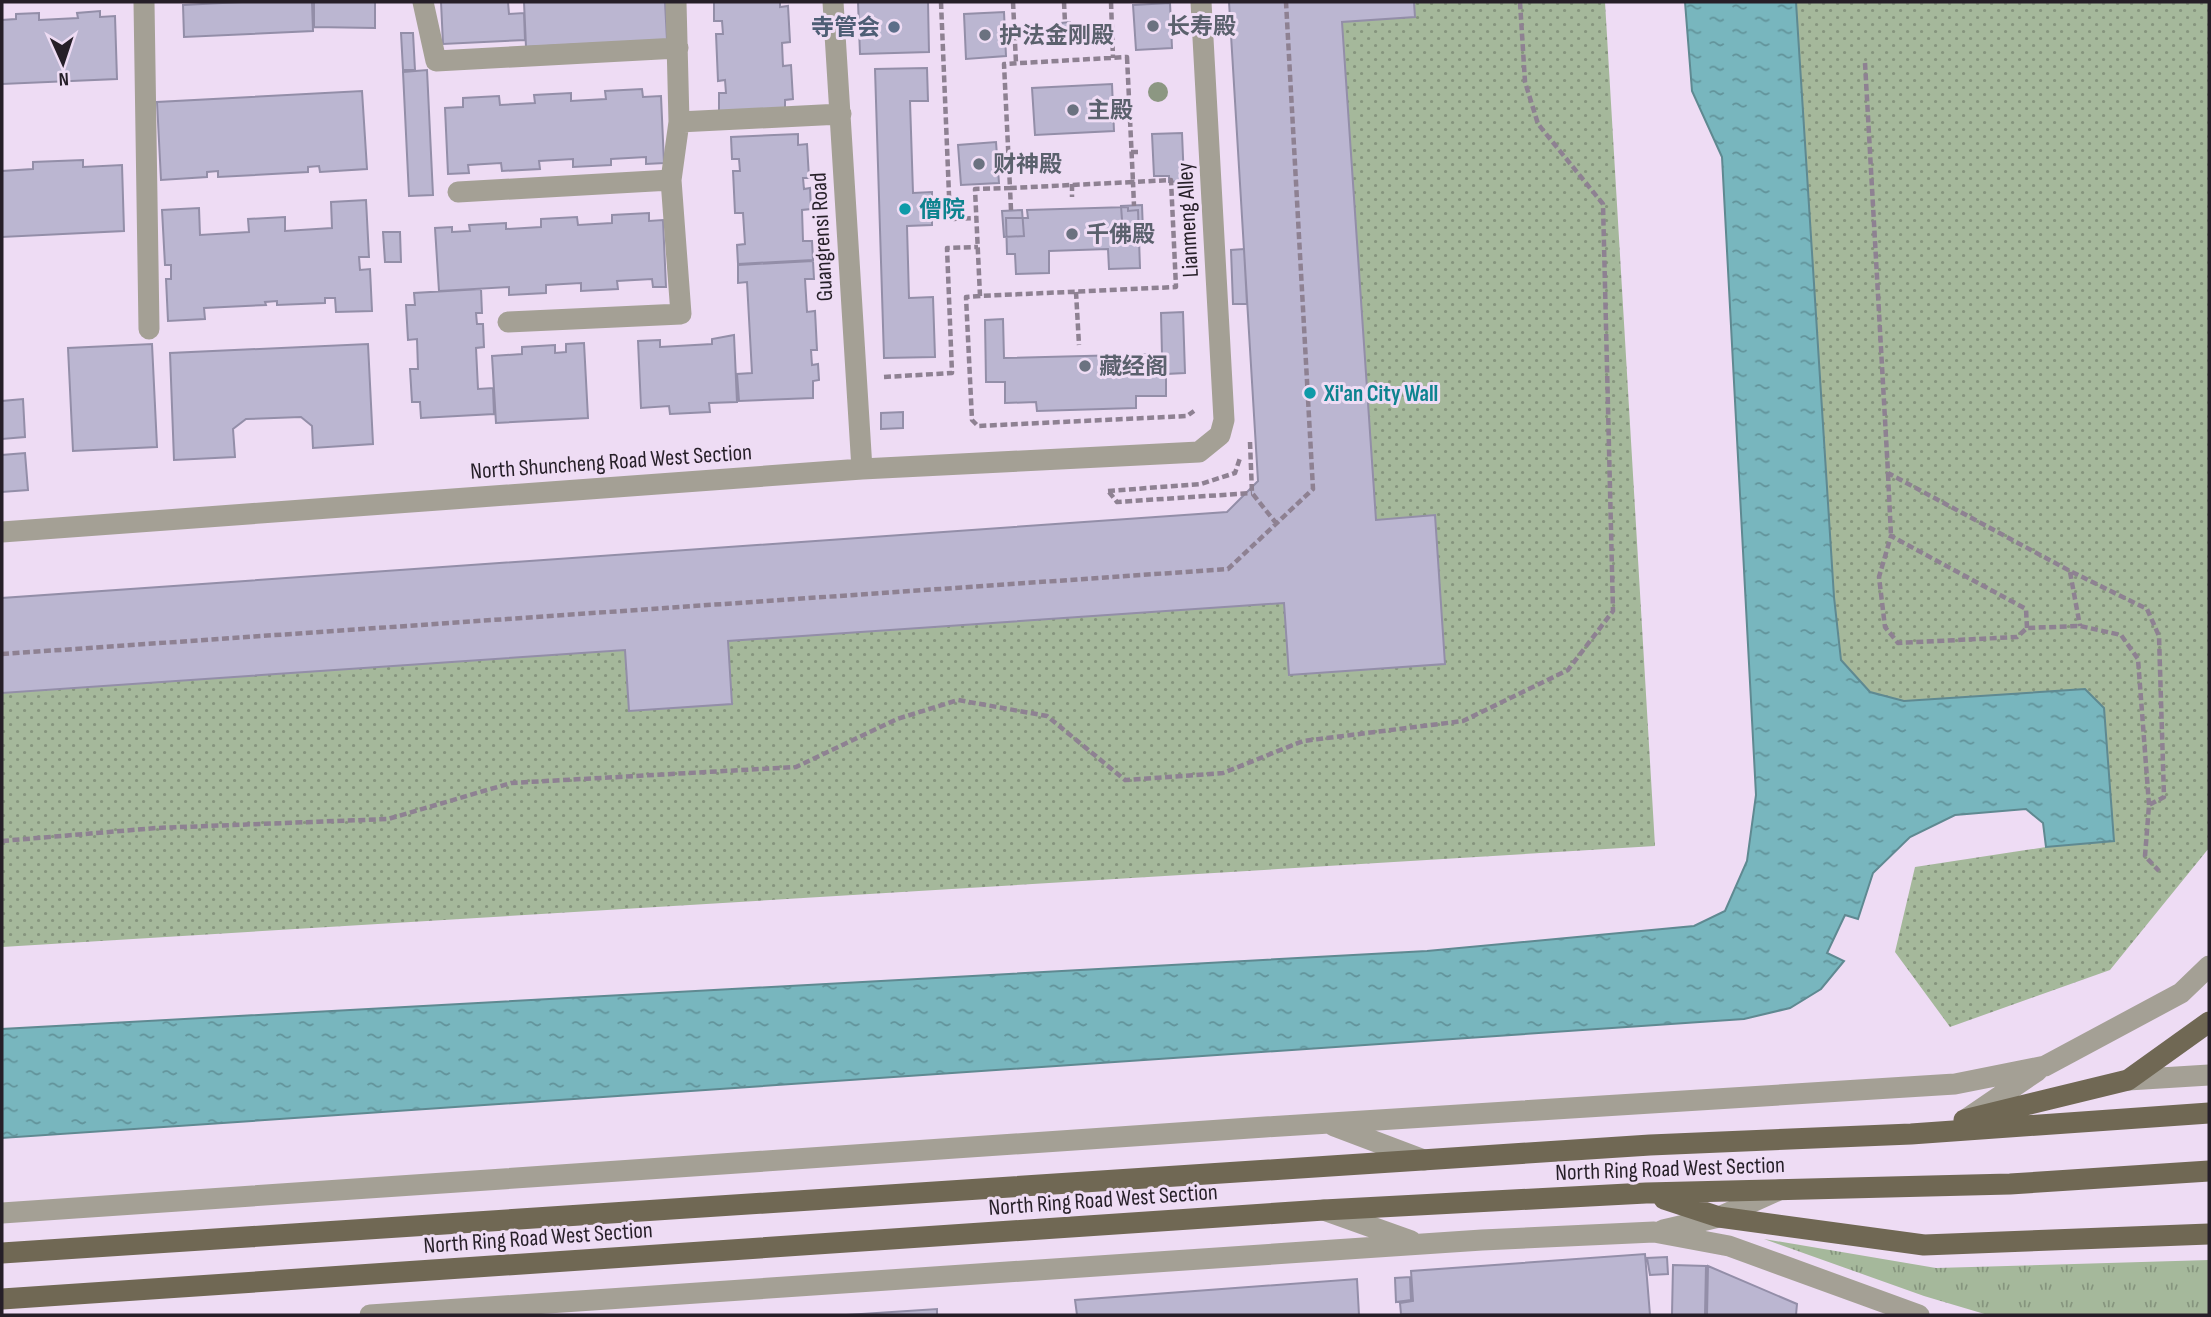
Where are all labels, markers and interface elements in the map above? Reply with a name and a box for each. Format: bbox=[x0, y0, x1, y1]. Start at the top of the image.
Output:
place label: 长寿殿 bbox=[1167, 13, 1236, 41]
place label: 寺管会 bbox=[811, 14, 880, 42]
marker: 长寿殿 bbox=[1145, 18, 1161, 34]
marker: 寺管会 bbox=[886, 19, 902, 35]
place label: 护法金刚殿 bbox=[999, 22, 1114, 50]
marker: 护法金刚殿 bbox=[977, 27, 993, 43]
north arrow bbox=[28, 28, 98, 98]
text: N bbox=[58, 67, 69, 90]
place label: 主殿 bbox=[1087, 97, 1133, 125]
marker: 主殿 bbox=[1065, 102, 1081, 118]
place label: 财神殿 bbox=[993, 151, 1062, 179]
marker: 财神殿 bbox=[971, 156, 987, 172]
street label: Lianmeng Alley bbox=[1171, 162, 1205, 278]
street label: Guangrensi Road bbox=[805, 172, 839, 302]
place label: 僧院 bbox=[919, 196, 965, 224]
marker: 僧院 bbox=[897, 201, 913, 217]
place label: 千佛殿 bbox=[1086, 221, 1155, 249]
marker: 千佛殿 bbox=[1064, 226, 1080, 242]
place label: 藏经阁 bbox=[1099, 353, 1168, 381]
marker: 藏经阁 bbox=[1077, 358, 1093, 374]
place label: Xi'an City Wall bbox=[1323, 380, 1438, 408]
marker: Xi'an City Wall bbox=[1302, 385, 1318, 401]
street label: North Shuncheng Road West Section bbox=[469, 438, 753, 486]
street label: North Ring Road West Section bbox=[1555, 1151, 1785, 1187]
street label: North Ring Road West Section bbox=[987, 1178, 1219, 1222]
street label: North Ring Road West Section bbox=[422, 1216, 654, 1260]

